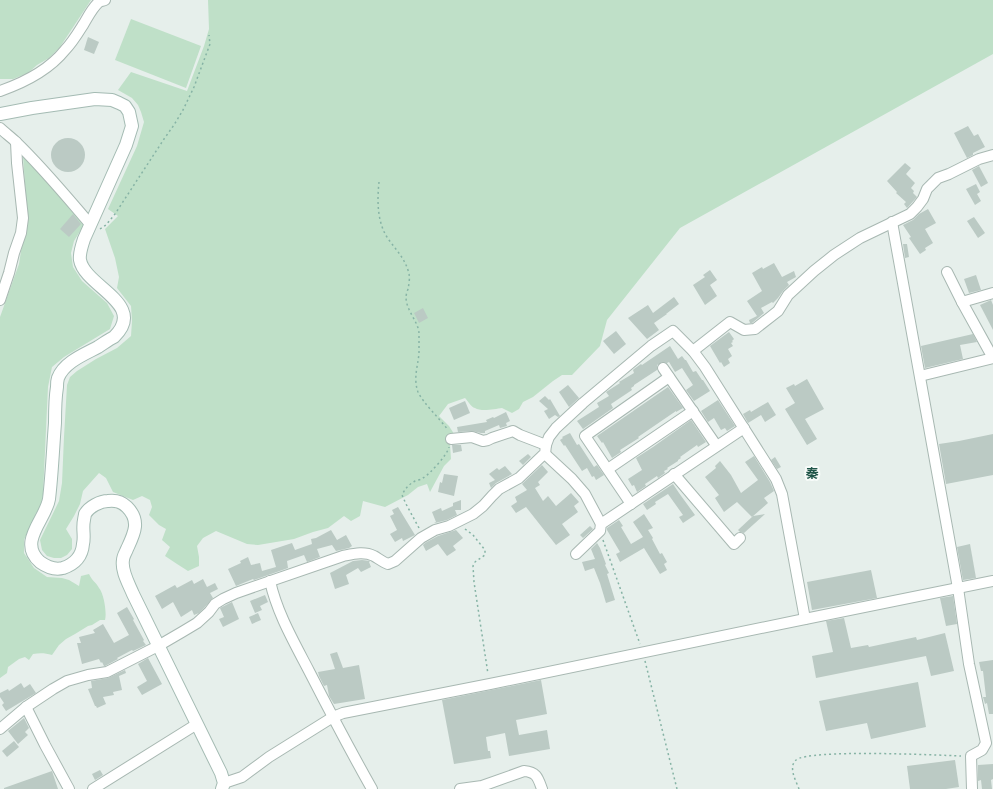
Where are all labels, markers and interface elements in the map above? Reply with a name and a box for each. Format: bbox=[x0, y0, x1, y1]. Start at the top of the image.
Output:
district label: 秦 bbox=[805, 464, 819, 482]

